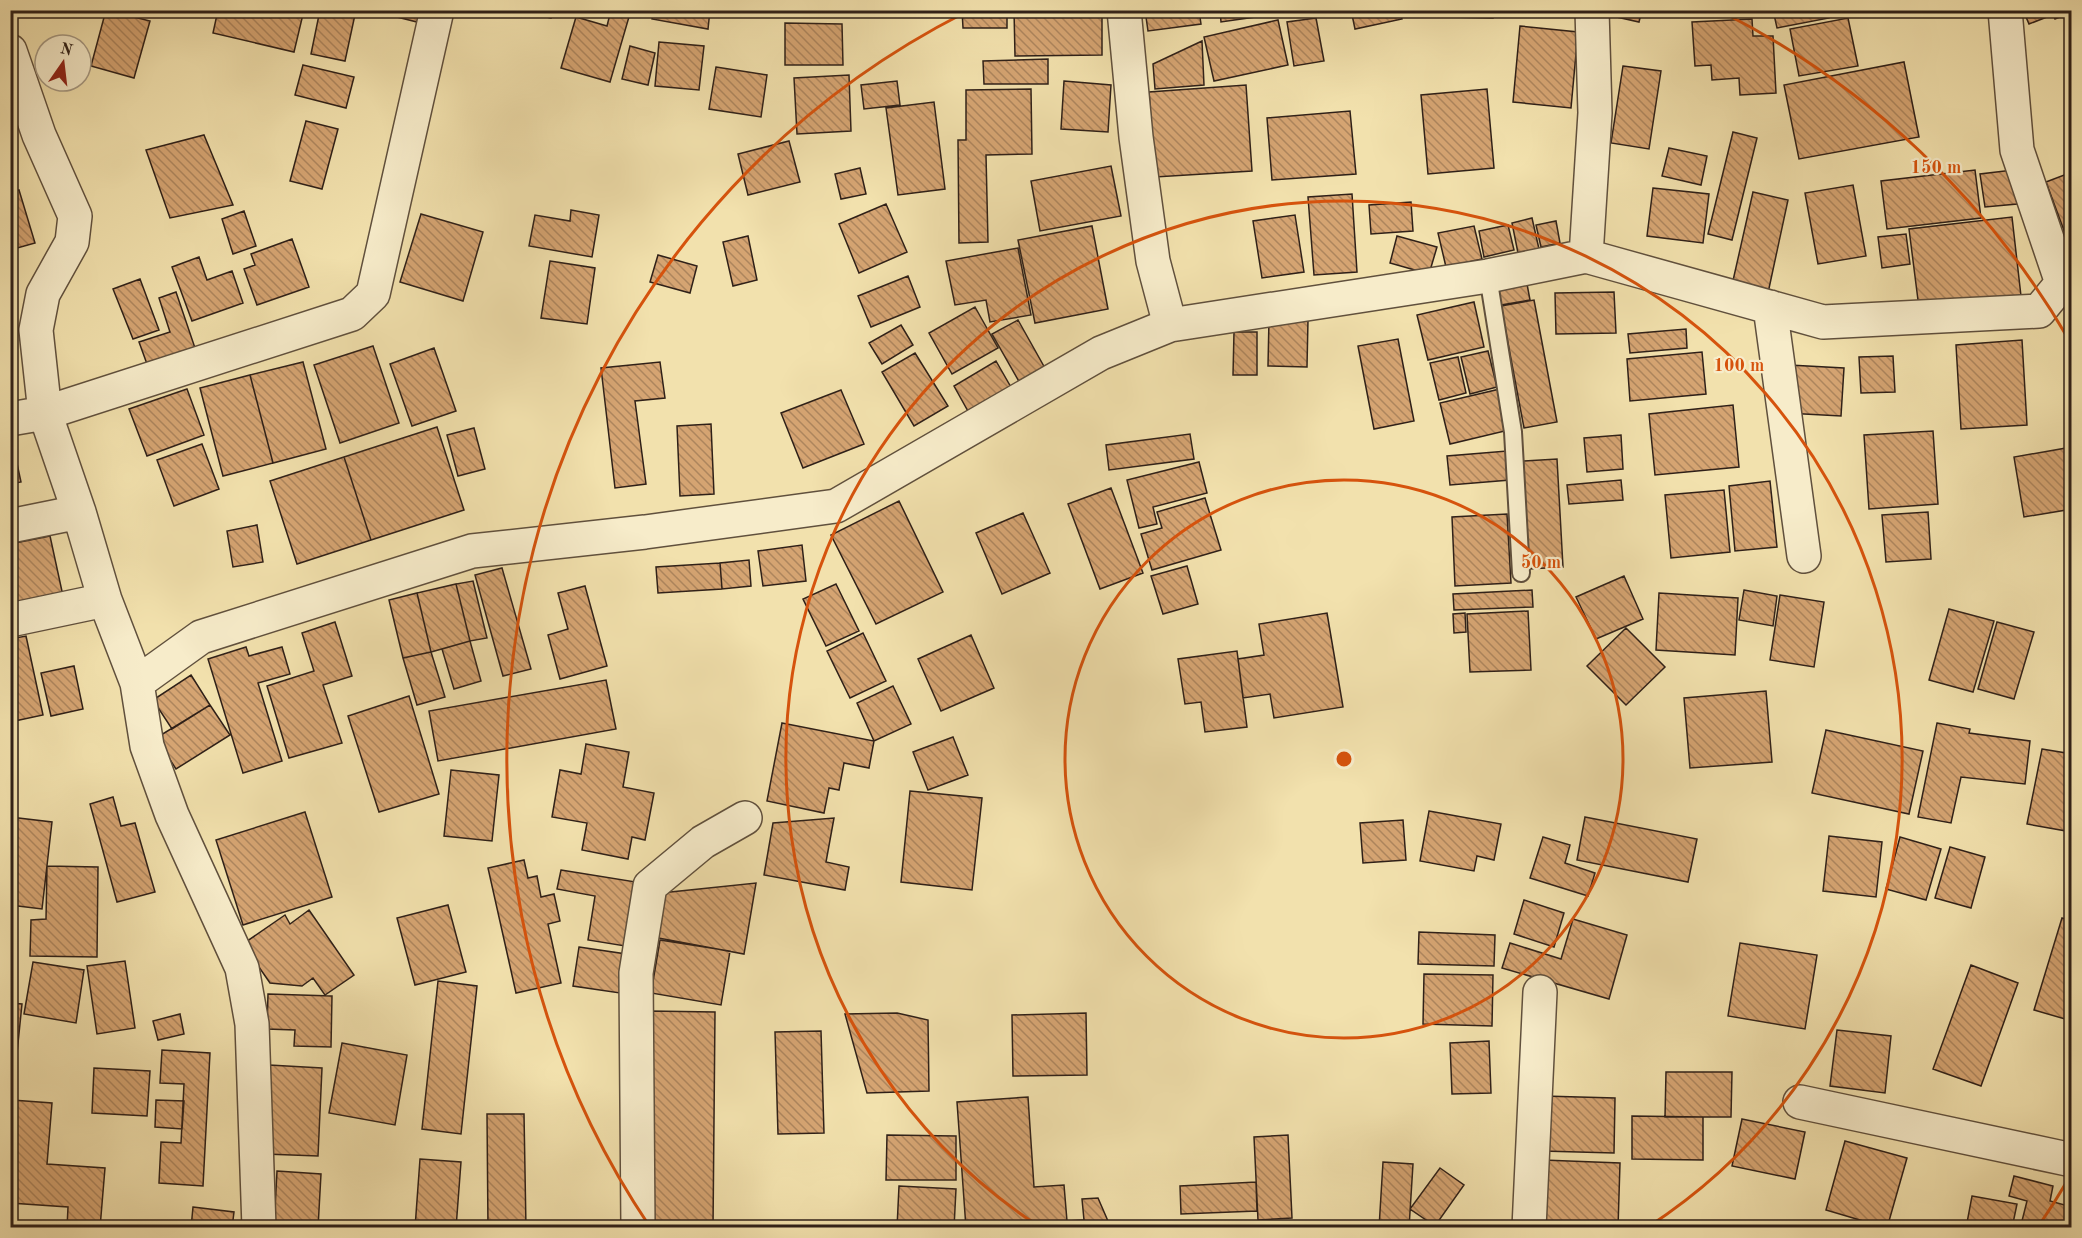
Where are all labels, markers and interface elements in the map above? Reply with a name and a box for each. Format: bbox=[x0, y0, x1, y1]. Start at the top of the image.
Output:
north arrow bbox=[33, 33, 93, 93]
text: N bbox=[58, 41, 75, 60]
text: 150 m bbox=[1911, 159, 1961, 177]
text: 100 m bbox=[1714, 357, 1764, 375]
text: 50 m bbox=[1521, 554, 1561, 572]
centre of rings bbox=[1334, 749, 1354, 769]

